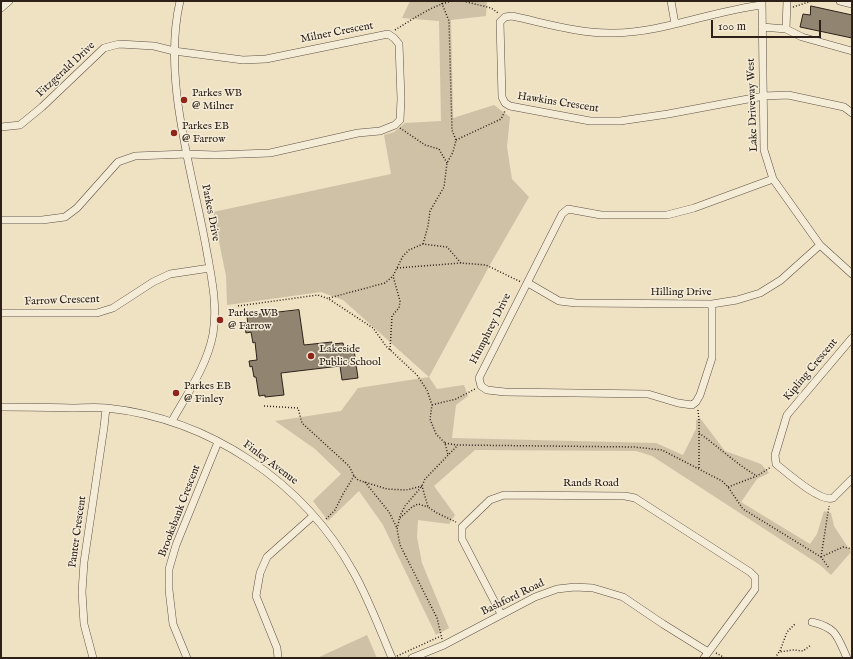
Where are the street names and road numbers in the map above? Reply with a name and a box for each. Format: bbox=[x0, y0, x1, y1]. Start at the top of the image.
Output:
street label: Milner Crescent bbox=[300, 19, 374, 47]
street label: Fitzgerald Drive bbox=[34, 39, 98, 101]
street label: Lake Driveway West bbox=[745, 58, 761, 152]
street label: Hawkins Crescent bbox=[516, 90, 600, 116]
street label: Parkes Drive bbox=[198, 183, 222, 243]
street label: Hilling Drive bbox=[650, 286, 712, 300]
street label: Humphrey Drive bbox=[467, 291, 515, 367]
street label: Farrow Crescent bbox=[24, 293, 100, 309]
street label: Kipling Crescent bbox=[781, 336, 841, 404]
street label: Finley Avenue bbox=[240, 438, 300, 488]
street label: Brooksbank Crescent bbox=[156, 463, 204, 559]
street label: Rands Road bbox=[563, 477, 619, 491]
street label: Panter Crescent bbox=[66, 495, 90, 569]
street label: Bashford Road bbox=[479, 577, 547, 619]

